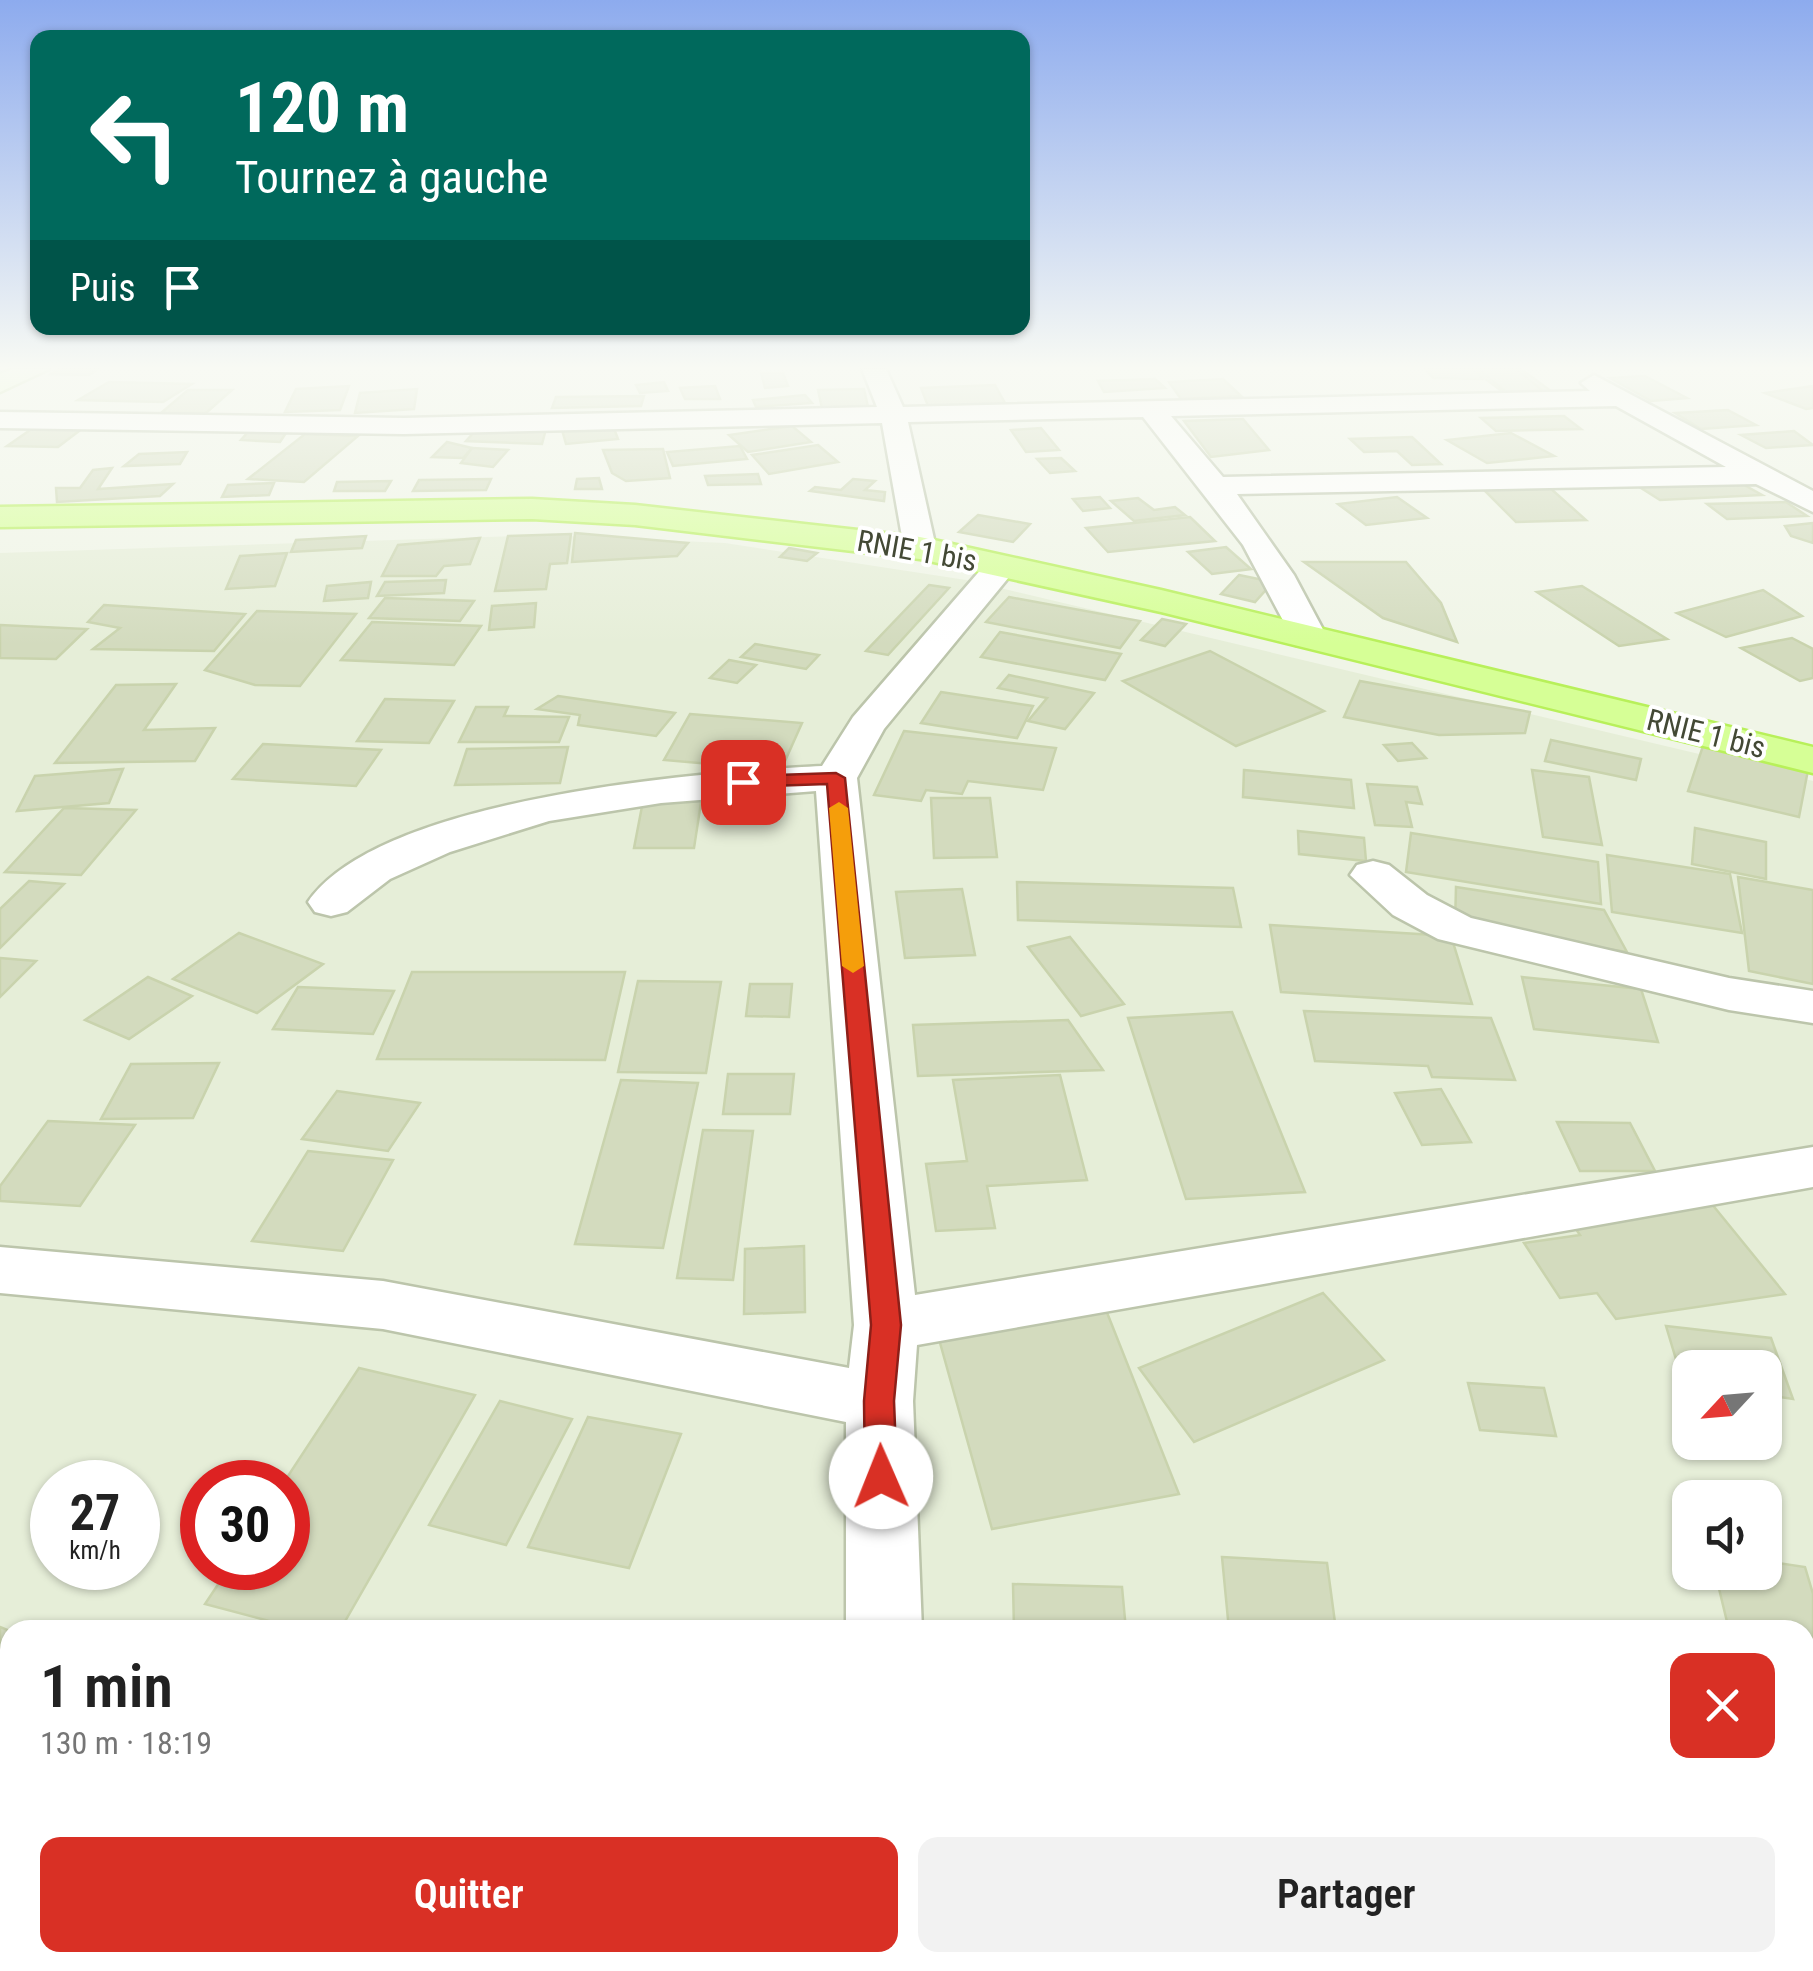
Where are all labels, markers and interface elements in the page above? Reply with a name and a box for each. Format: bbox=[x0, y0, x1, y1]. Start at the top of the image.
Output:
text: 120 m bbox=[235, 67, 409, 149]
icon: left bbox=[70, 70, 200, 200]
text: Tournez à gauche bbox=[235, 151, 548, 204]
icon: arrive bbox=[155, 260, 210, 315]
text: Puis bbox=[70, 266, 135, 310]
street label: RNIE 1 bis bbox=[855, 523, 980, 578]
street label: RNIE 1 bis bbox=[1643, 702, 1769, 765]
pin bbox=[701, 740, 786, 825]
icon: arrive bbox=[716, 755, 771, 810]
north arrow bbox=[1672, 1350, 1782, 1460]
map controls bbox=[1672, 1350, 1782, 1590]
position arrow bbox=[829, 1425, 933, 1529]
speed limit sign: 30 bbox=[180, 1460, 310, 1590]
button: sound bbox=[1672, 1480, 1782, 1590]
text: 27 bbox=[70, 1484, 120, 1542]
text: km/h bbox=[69, 1536, 121, 1565]
text: 1 min bbox=[40, 1651, 173, 1722]
button: close bbox=[1670, 1653, 1775, 1758]
text: 130 m · 18:19 bbox=[40, 1724, 212, 1762]
button: Quitter bbox=[40, 1837, 898, 1952]
button: Partager bbox=[918, 1837, 1775, 1952]

